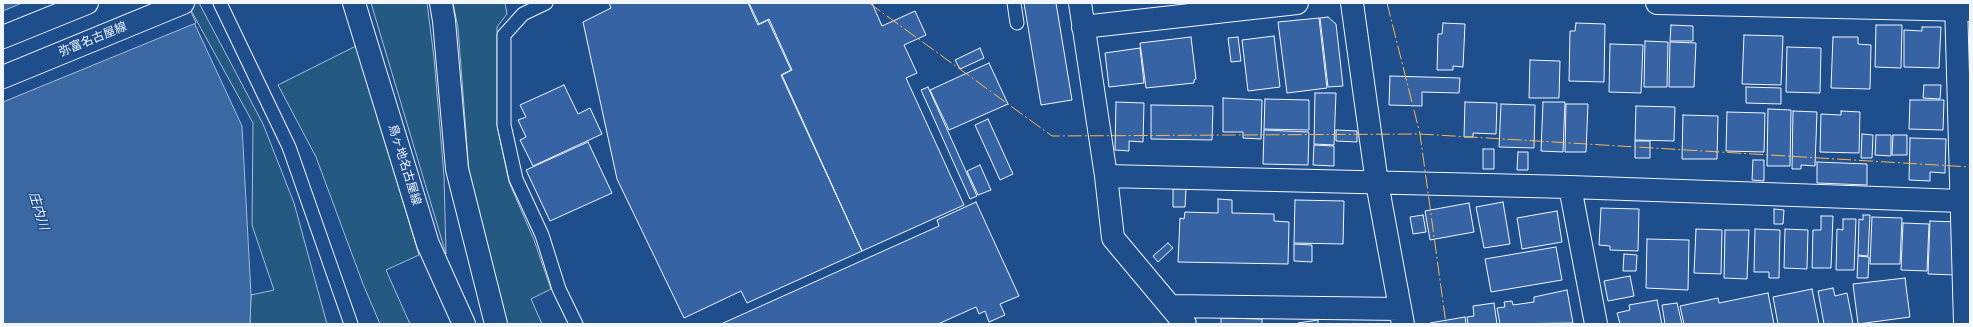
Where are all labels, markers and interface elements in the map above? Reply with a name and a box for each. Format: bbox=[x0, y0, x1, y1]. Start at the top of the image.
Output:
street label: 弥富名古屋線 bbox=[57, 20, 129, 60]
street label: 鳥ヶ地名古屋線 bbox=[385, 123, 423, 207]
water label: 庄内川 bbox=[25, 190, 51, 232]

